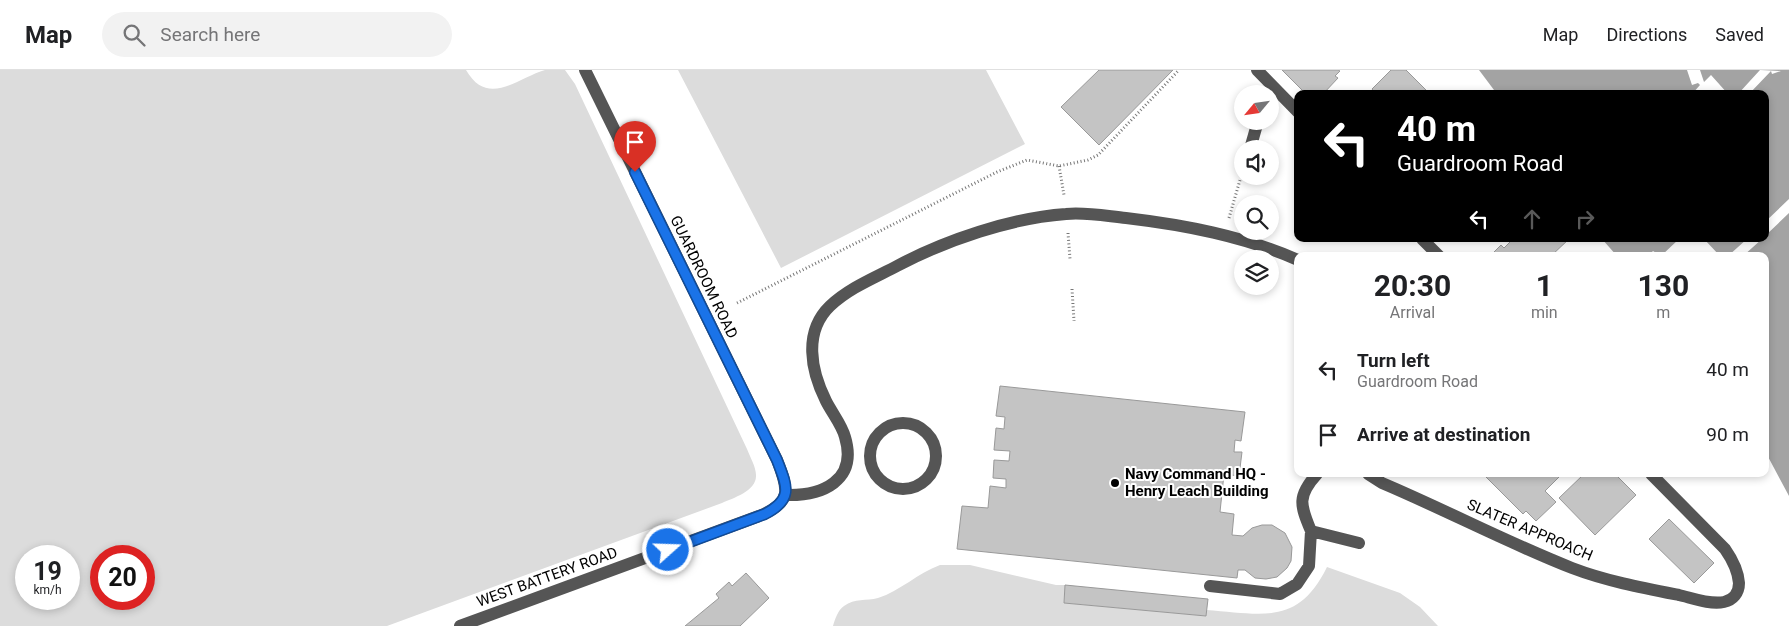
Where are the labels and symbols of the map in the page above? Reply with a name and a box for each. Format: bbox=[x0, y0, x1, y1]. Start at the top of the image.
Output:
north arrow bbox=[1234, 85, 1279, 130]
pin bbox=[614, 121, 656, 172]
street label: GUARDROOM ROAD bbox=[666, 213, 742, 341]
place label: Navy Command HQ - Henry Leach Building bbox=[1125, 465, 1269, 500]
marker: Navy Command HQ - Henry Leach Building bbox=[1109, 477, 1121, 489]
street label: SLATER APPROACH bbox=[1464, 495, 1596, 565]
position arrow bbox=[641, 523, 693, 575]
street label: WEST BATTERY ROAD bbox=[474, 543, 620, 611]
speed limit sign: 20 bbox=[90, 545, 155, 610]

